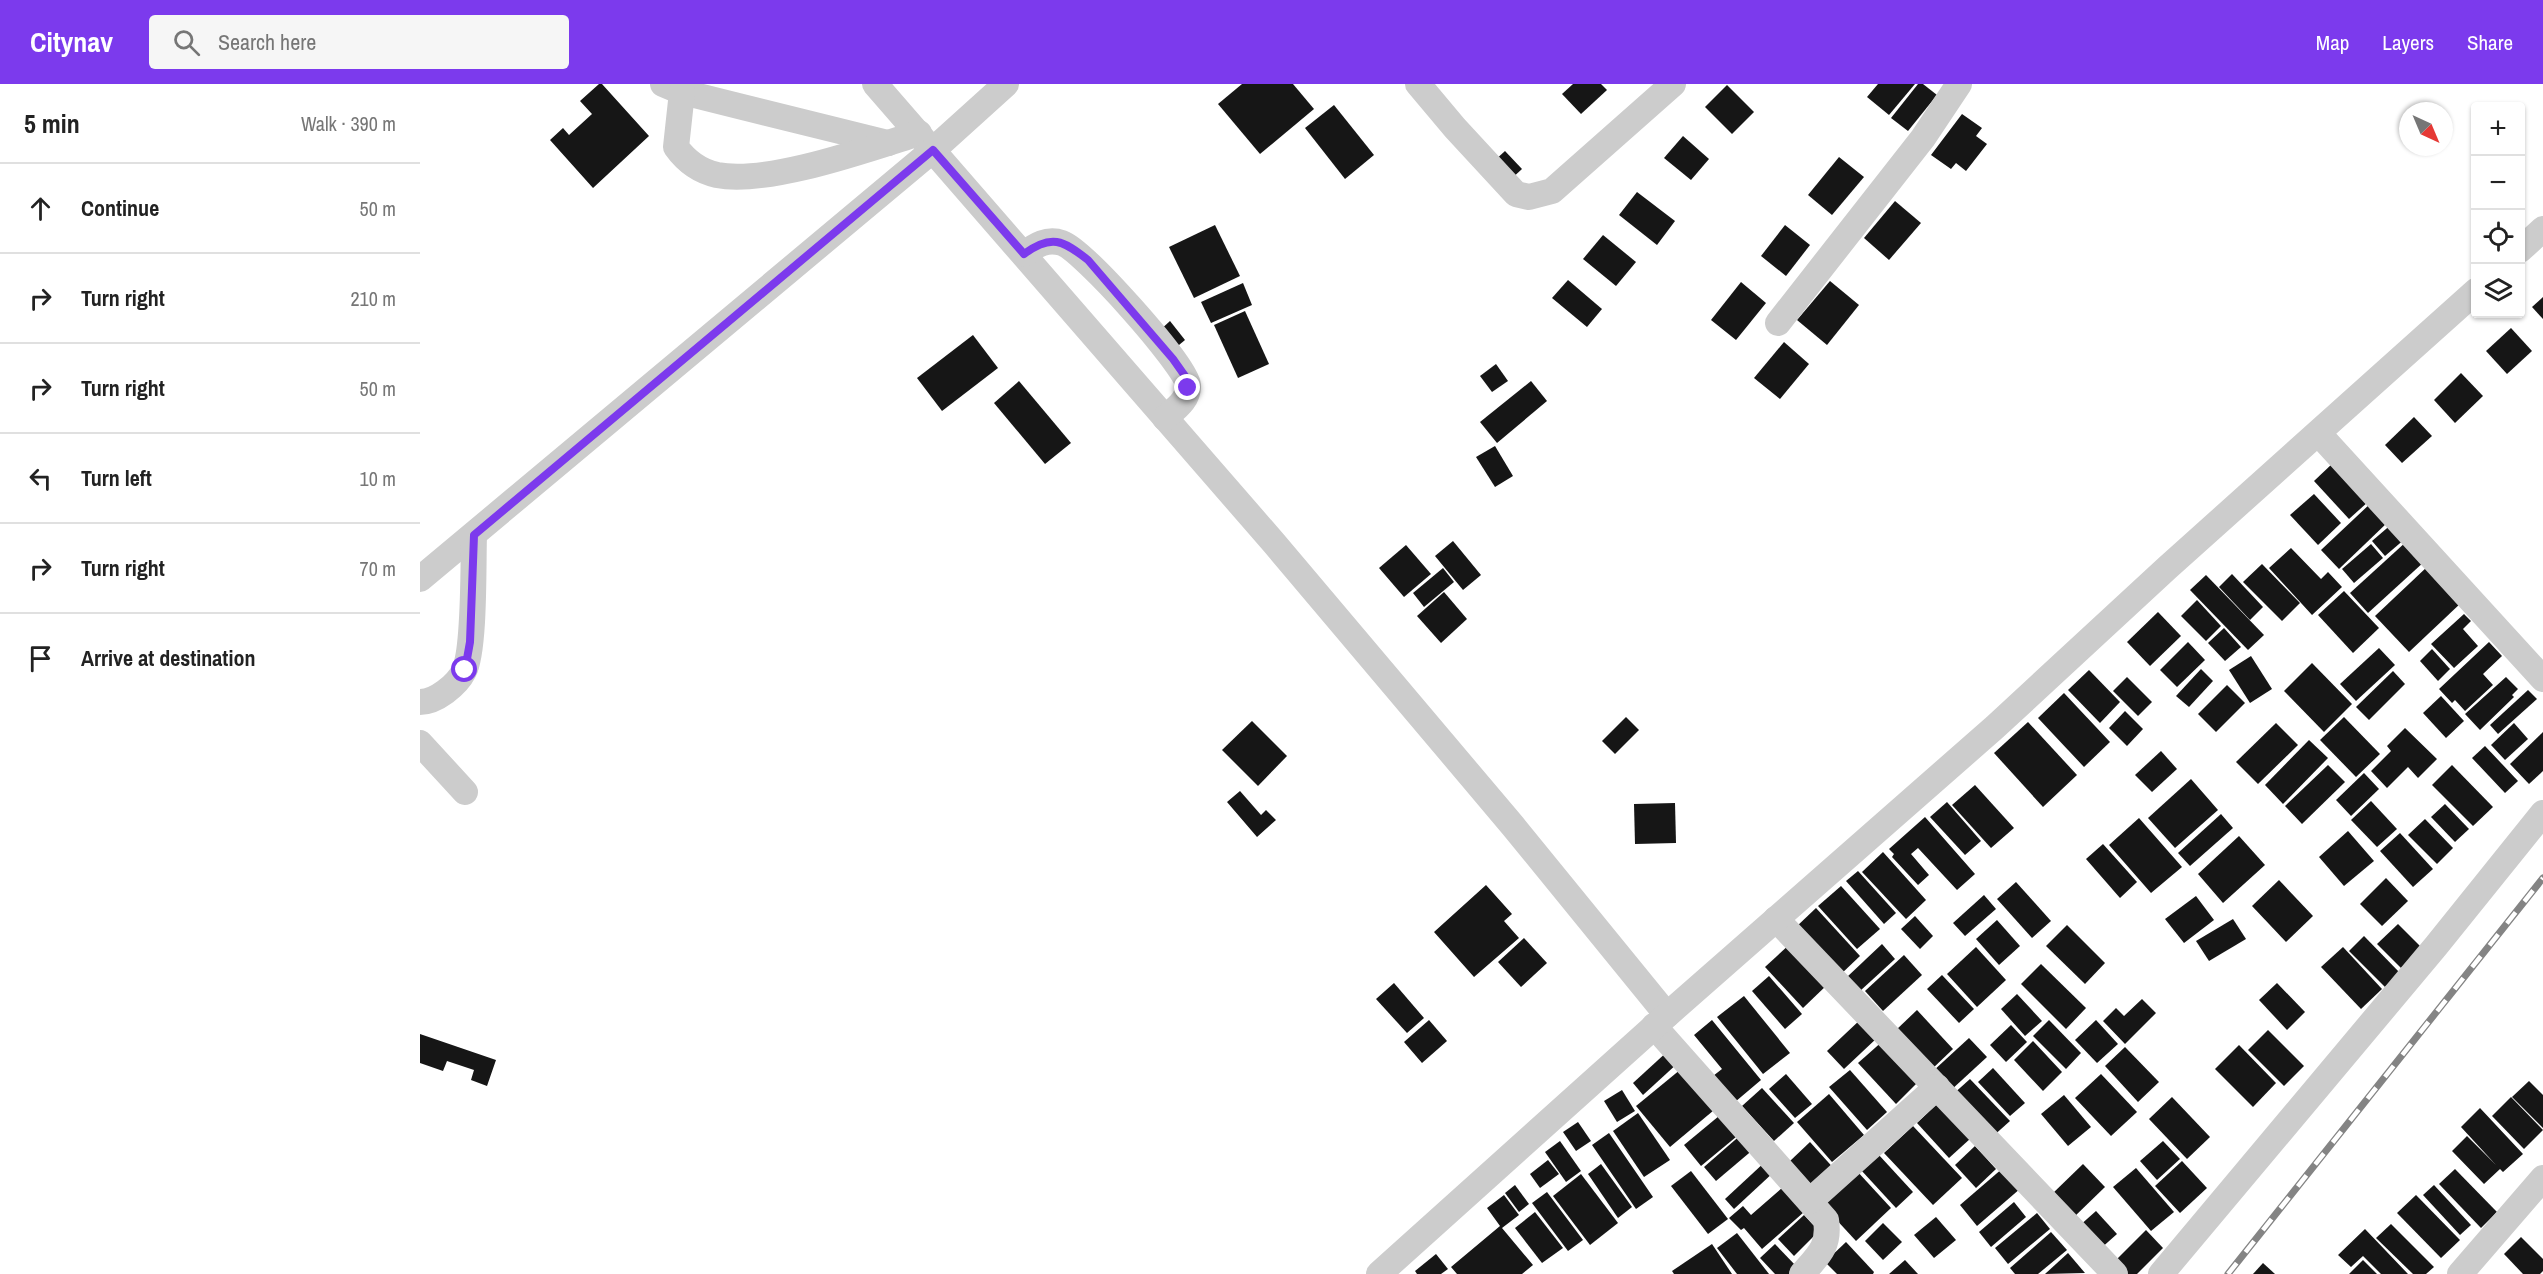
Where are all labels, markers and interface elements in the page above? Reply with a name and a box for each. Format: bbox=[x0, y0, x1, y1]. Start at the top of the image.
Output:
search box bbox=[149, 15, 569, 69]
text: Citynav bbox=[30, 23, 113, 61]
icon: search bbox=[170, 26, 203, 59]
text: Search here bbox=[218, 27, 316, 57]
text: Map bbox=[2316, 28, 2349, 57]
text: Layers bbox=[2382, 28, 2434, 57]
text: Share bbox=[2467, 28, 2513, 57]
north arrow bbox=[2399, 102, 2453, 156]
map controls bbox=[2471, 102, 2525, 318]
button: + bbox=[2471, 102, 2525, 156]
text: 5 min bbox=[24, 106, 80, 141]
text: Walk · 390 m bbox=[301, 110, 396, 137]
button: − bbox=[2471, 156, 2525, 210]
icon: ahead bbox=[24, 192, 57, 225]
text: Continue bbox=[81, 193, 159, 223]
text: 50 m bbox=[360, 195, 396, 222]
button: locate bbox=[2471, 210, 2525, 264]
button: layers bbox=[2471, 264, 2525, 318]
icon: right bbox=[24, 282, 57, 315]
text: Turn right bbox=[81, 283, 165, 313]
text: 210 m bbox=[350, 285, 396, 312]
icon: right bbox=[24, 372, 57, 405]
text: Turn right bbox=[81, 373, 165, 403]
route end bbox=[1174, 374, 1200, 400]
text: 50 m bbox=[360, 375, 396, 402]
icon: left bbox=[24, 462, 57, 495]
text: Turn left bbox=[81, 463, 152, 493]
text: 10 m bbox=[360, 465, 396, 492]
icon: right bbox=[24, 552, 57, 585]
text: Turn right bbox=[81, 553, 165, 583]
text: 70 m bbox=[360, 555, 396, 582]
icon: arrive bbox=[24, 642, 57, 675]
text: Arrive at destination bbox=[81, 643, 255, 673]
route start bbox=[451, 656, 477, 682]

